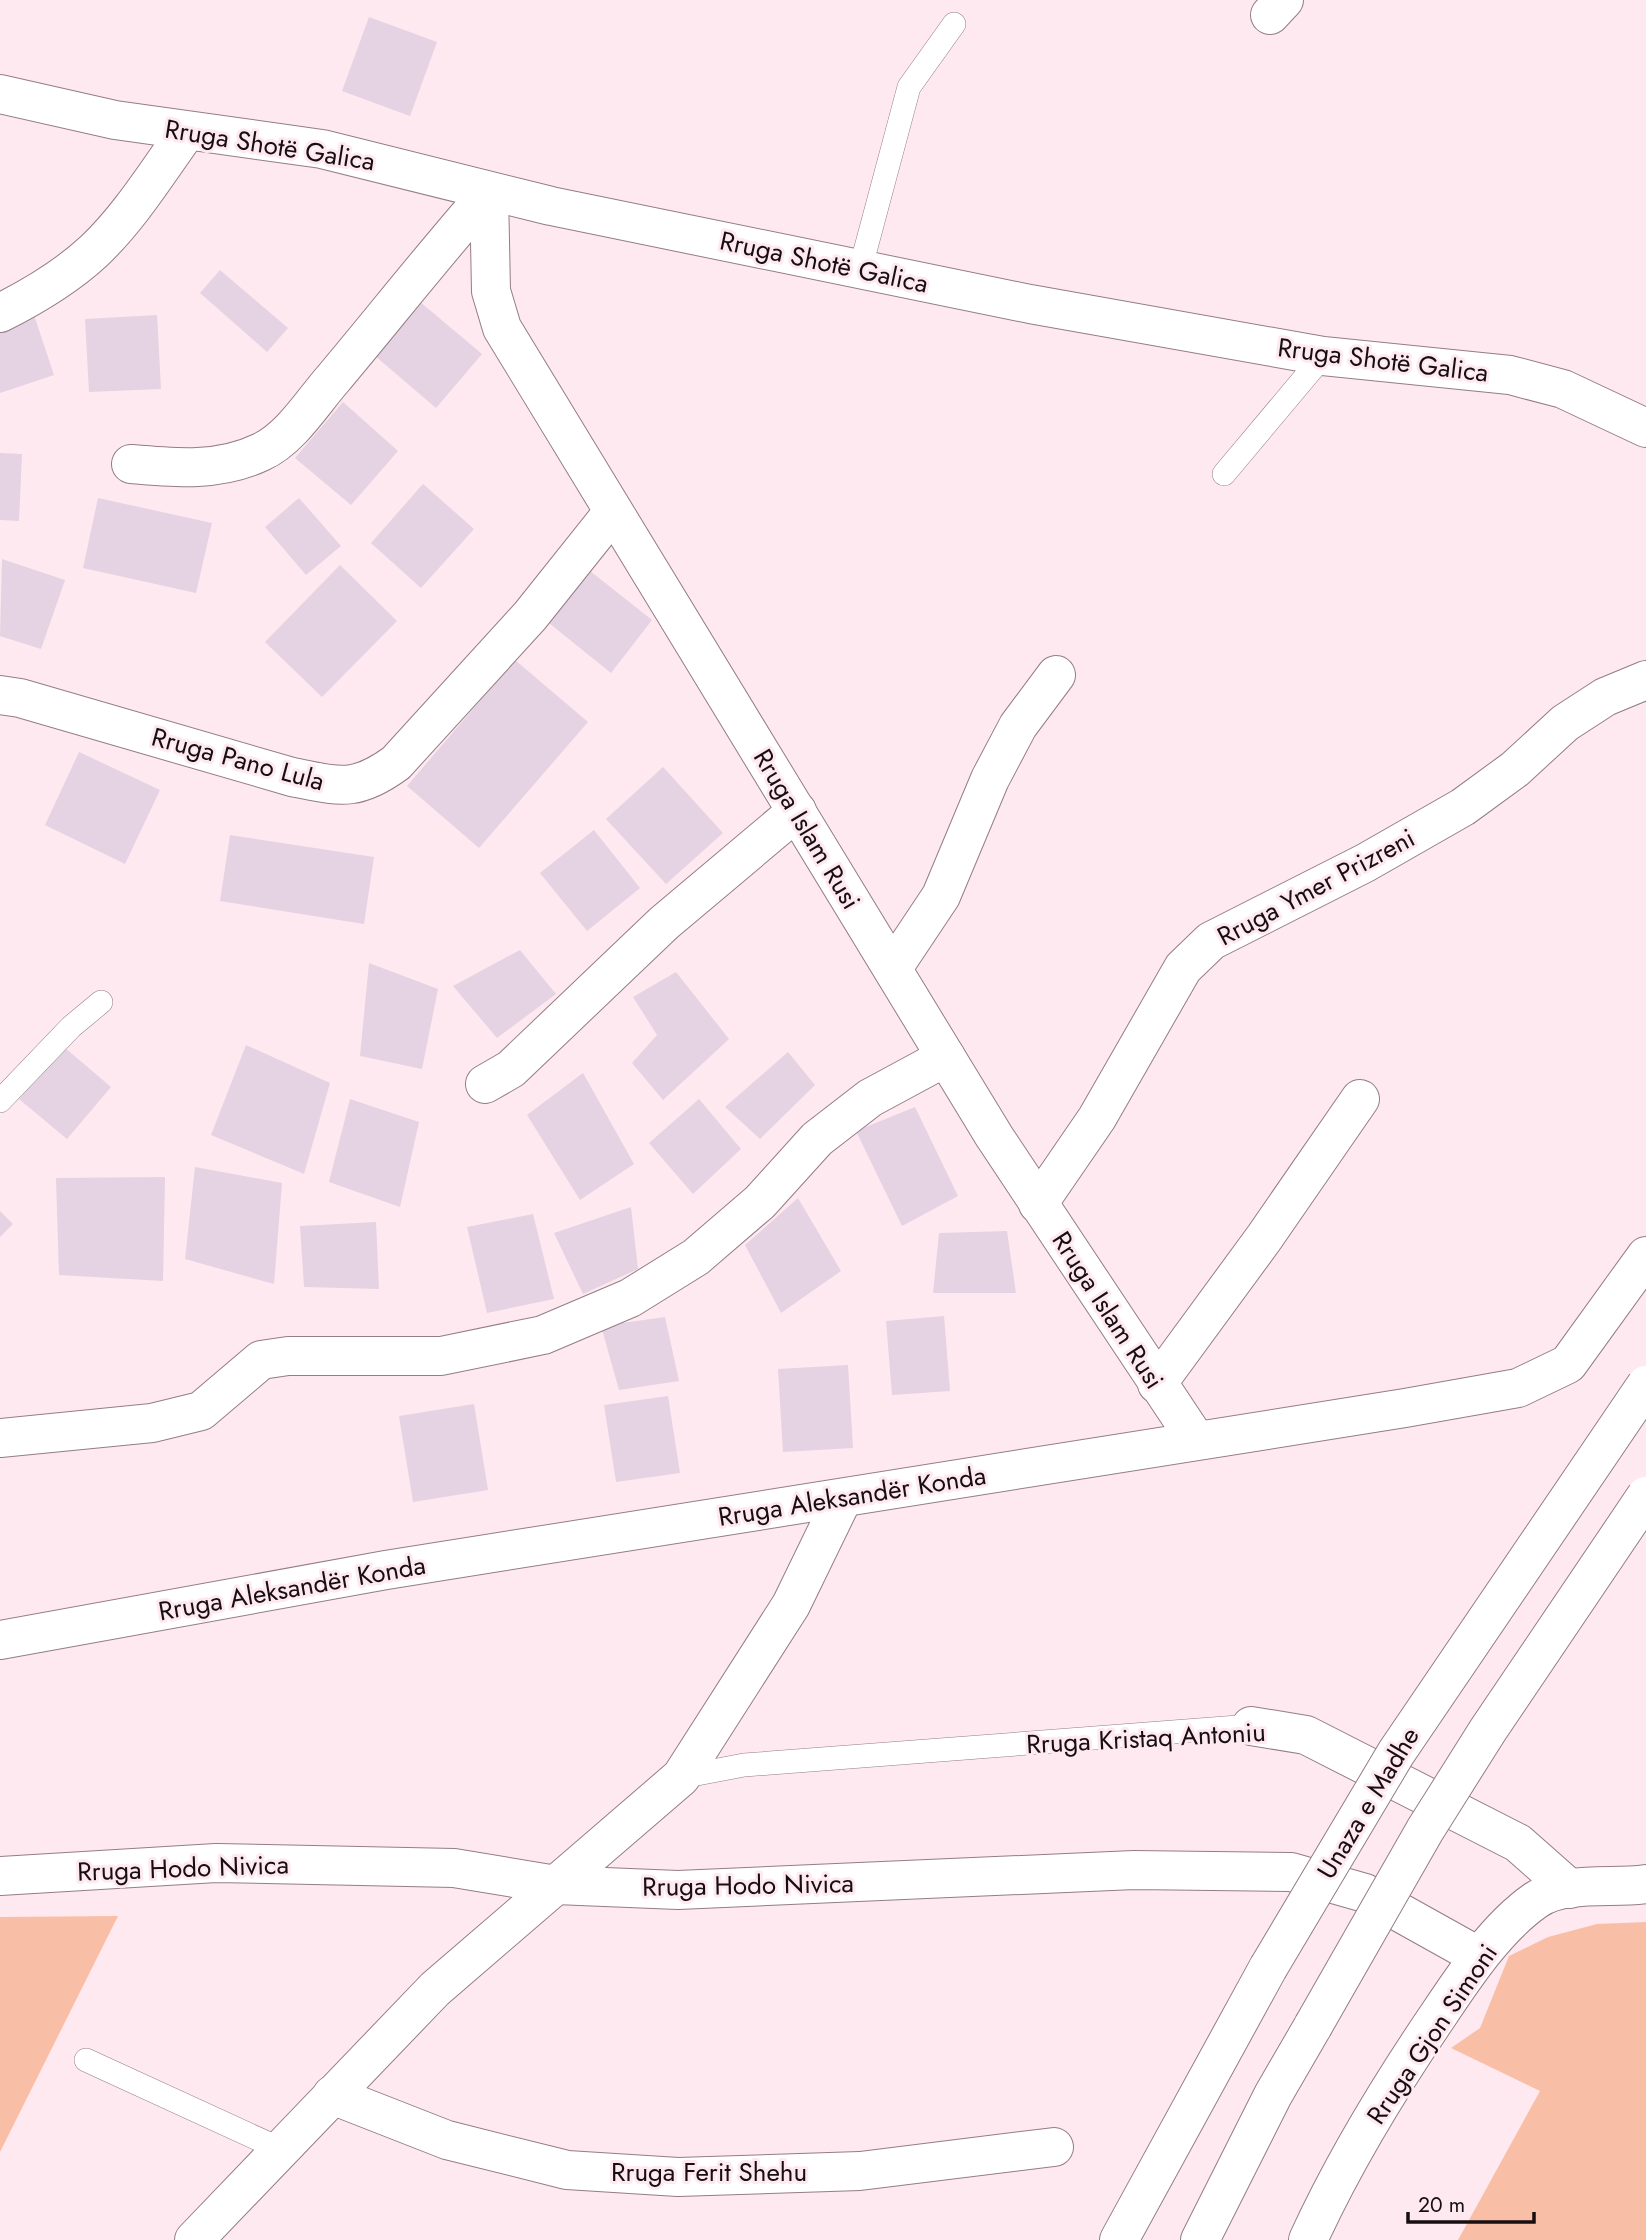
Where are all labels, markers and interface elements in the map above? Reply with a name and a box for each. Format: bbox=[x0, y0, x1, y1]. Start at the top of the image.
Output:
street label: Rruga Shotë Galica bbox=[162, 110, 378, 180]
street label: Rruga Shotë Galica bbox=[716, 221, 932, 303]
street label: Rruga Shotë Galica bbox=[1275, 328, 1491, 392]
street label: Rruga Pano Lula bbox=[147, 718, 329, 800]
street label: Rruga Islam Rusi bbox=[744, 742, 870, 916]
street label: Rruga Ymer Prizreni bbox=[1210, 819, 1422, 955]
street label: Rruga Islam Rusi bbox=[1043, 1224, 1173, 1396]
street label: Rruga Aleksandër Konda bbox=[715, 1456, 989, 1536]
street label: Rruga Aleksandër Konda bbox=[155, 1546, 429, 1630]
street label: Rruga Kristaq Antoniu bbox=[1025, 1713, 1267, 1763]
street label: Unaza e Madhe bbox=[1308, 1720, 1428, 1886]
street label: Rruga Hodo Nivica bbox=[76, 1845, 290, 1891]
street label: Rruga Hodo Nivica bbox=[642, 1864, 854, 1906]
street label: Rruga Gjon Simoni bbox=[1357, 1936, 1507, 2132]
street label: Rruga Ferit Shehu bbox=[611, 2153, 807, 2191]
scale bar bbox=[1408, 2180, 1534, 2224]
text: 20 m bbox=[1418, 2190, 1465, 2220]

